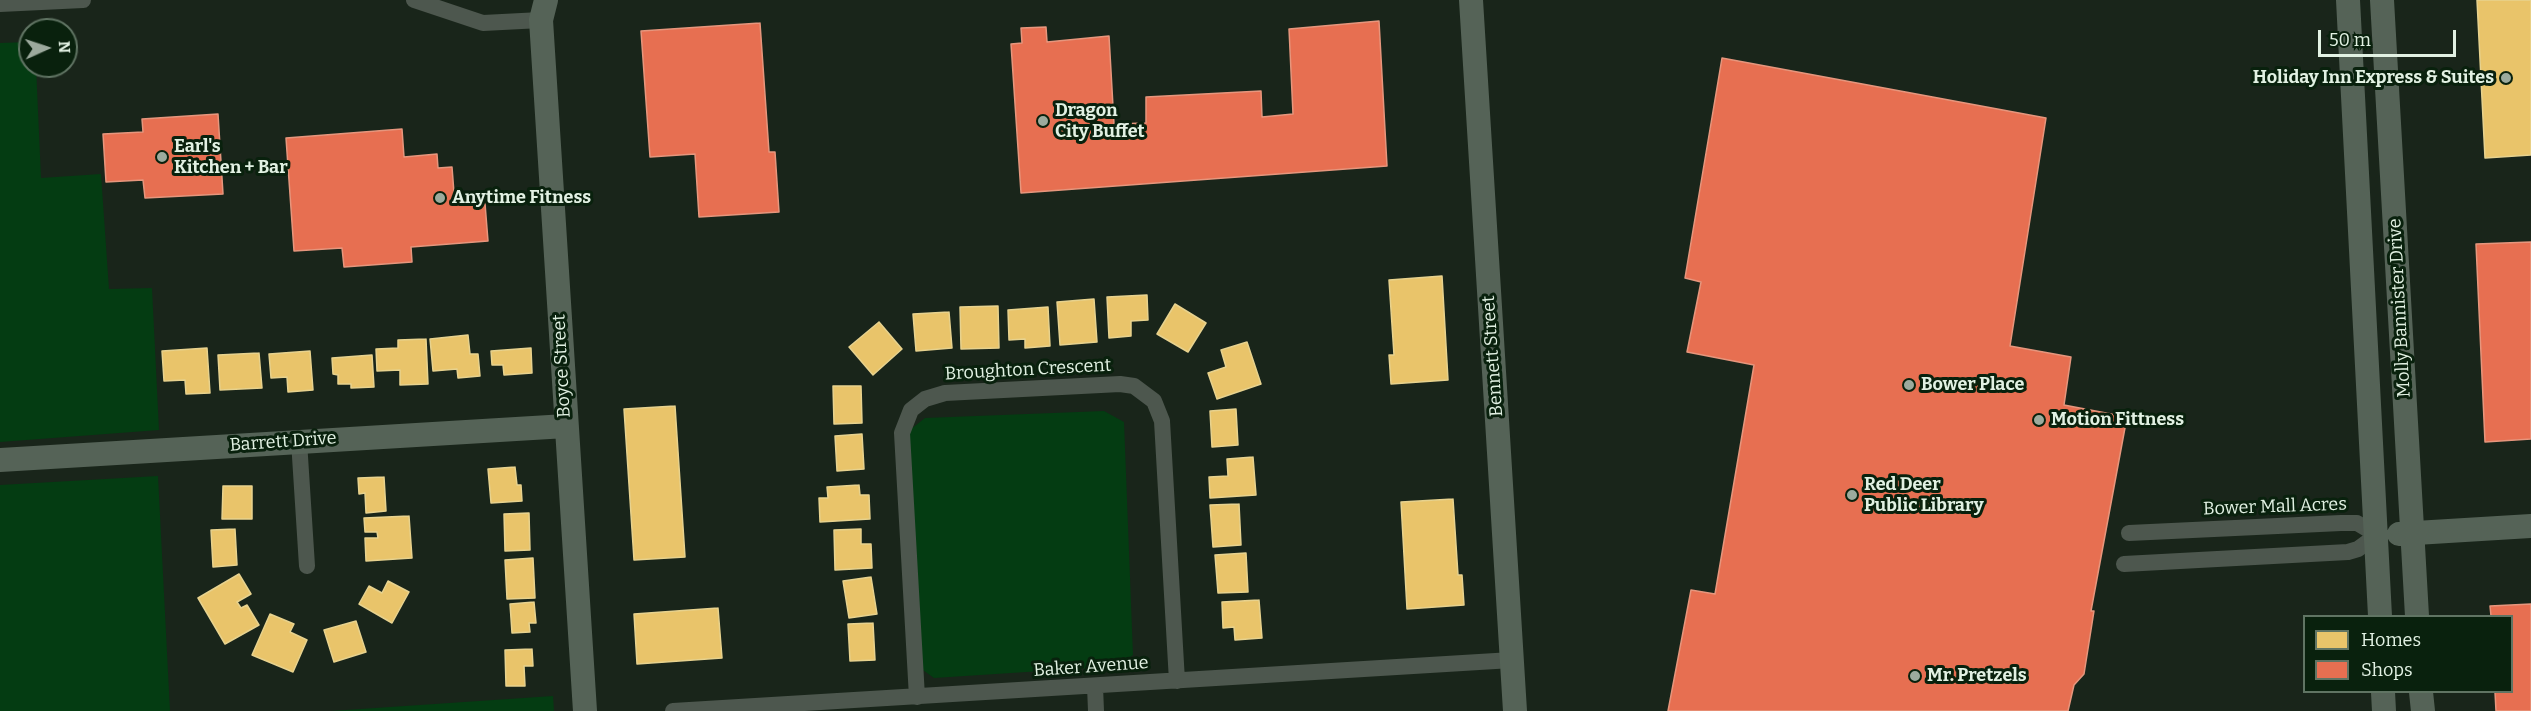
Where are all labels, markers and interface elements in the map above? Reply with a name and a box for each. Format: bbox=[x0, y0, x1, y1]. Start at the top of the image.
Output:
north arrow bbox=[18, 18, 78, 78]
scale bar bbox=[2321, 18, 2459, 56]
text: 50 m bbox=[2329, 29, 2371, 51]
text: N bbox=[55, 40, 74, 54]
place label: Holiday Inn Express & Suites bbox=[2253, 67, 2494, 89]
marker: Holiday Inn Express & Suites bbox=[2499, 71, 2513, 85]
place label: Dragon City Buffet bbox=[1055, 100, 1145, 142]
marker: Dragon City Buffet bbox=[1036, 114, 1050, 128]
place label: Earl's Kitchen + Bar bbox=[174, 136, 288, 178]
marker: Earl's Kitchen + Bar bbox=[155, 150, 169, 164]
place label: Anytime Fitness bbox=[452, 187, 591, 209]
marker: Anytime Fitness bbox=[433, 191, 447, 205]
street label: Molly Bannister Drive bbox=[2385, 218, 2415, 398]
street label: Bennett Street bbox=[1478, 295, 1508, 417]
street label: Boyce Street bbox=[549, 314, 575, 418]
street label: Broughton Crescent bbox=[944, 355, 1112, 385]
place label: Bower Place bbox=[1921, 374, 2024, 396]
marker: Bower Place bbox=[1902, 378, 1916, 392]
place label: Motion Fittness bbox=[2051, 409, 2184, 431]
marker: Motion Fittness bbox=[2032, 413, 2046, 427]
street label: Barrett Drive bbox=[229, 427, 337, 457]
place label: Red Deer Public Library bbox=[1864, 474, 1984, 516]
marker: Red Deer Public Library bbox=[1845, 488, 1859, 502]
street label: Bower Mall Acres bbox=[2203, 494, 2347, 520]
legend bbox=[2303, 615, 2513, 693]
text: Homes bbox=[2361, 629, 2421, 651]
street label: Baker Avenue bbox=[1033, 652, 1149, 682]
text: Shops bbox=[2361, 659, 2413, 681]
place label: Mr. Pretzels bbox=[1927, 665, 2027, 687]
marker: Mr. Pretzels bbox=[1908, 669, 1922, 683]

